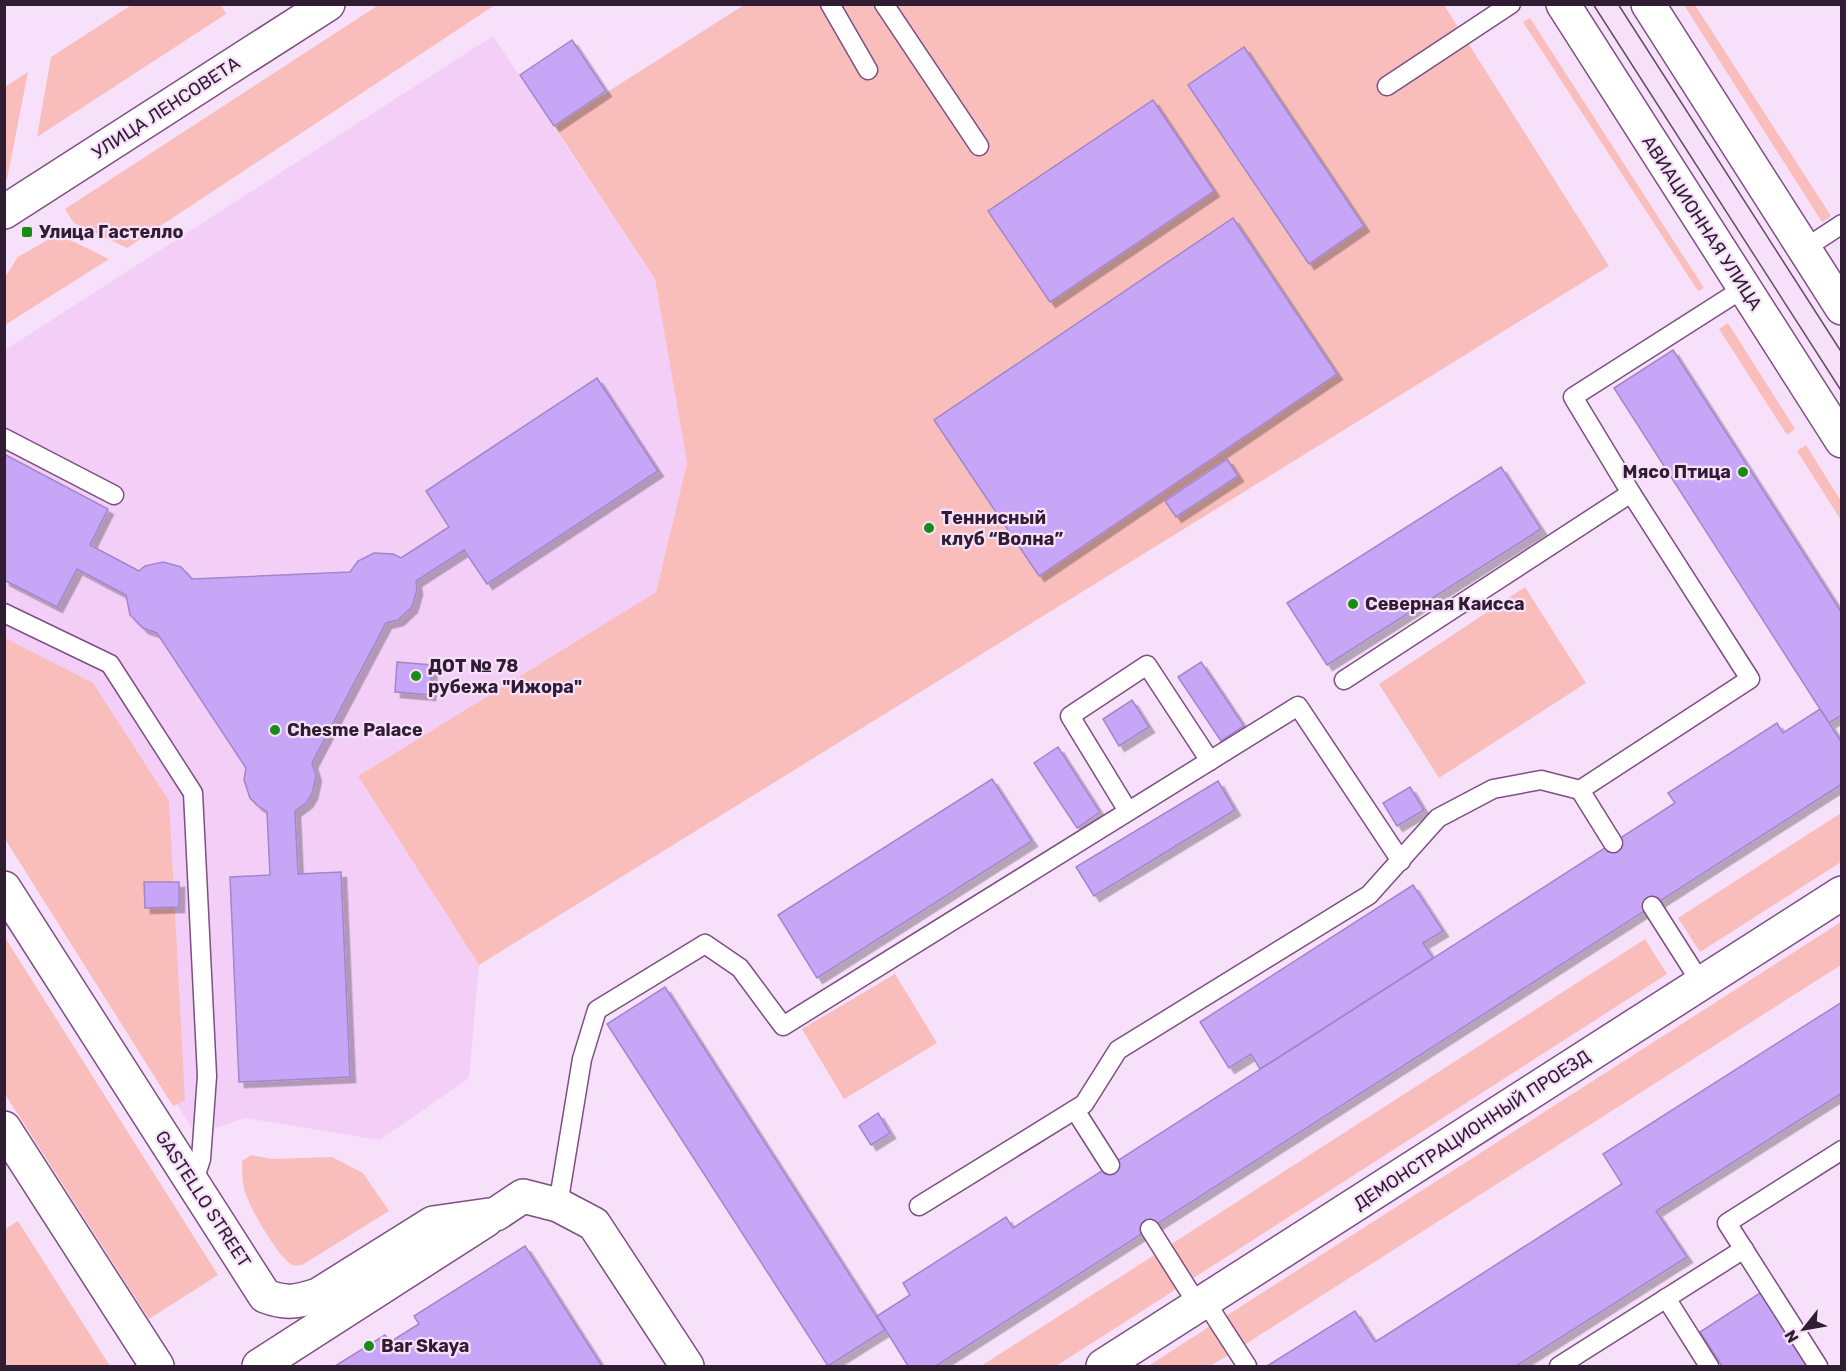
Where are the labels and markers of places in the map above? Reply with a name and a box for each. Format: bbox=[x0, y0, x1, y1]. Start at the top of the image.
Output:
place label: Улица Гастелло bbox=[39, 221, 183, 243]
marker: Улица Гастелло bbox=[20, 225, 34, 239]
place label: Мясо Птица bbox=[1623, 461, 1731, 483]
marker: Мясо Птица bbox=[1736, 465, 1750, 479]
place label: Теннисный клуб “Волна” bbox=[941, 507, 1063, 550]
marker: Теннисный клуб “Волна” bbox=[922, 521, 936, 535]
place label: Северная Каисса bbox=[1365, 593, 1525, 615]
marker: Северная Каисса bbox=[1346, 597, 1360, 611]
place label: ДОТ № 78 рубежа "Ижора" bbox=[428, 655, 582, 698]
marker: ДОТ № 78 рубежа "Ижора" bbox=[409, 669, 423, 683]
place label: Chesme Palace bbox=[287, 719, 423, 741]
marker: Chesme Palace bbox=[268, 723, 282, 737]
place label: Bar Skaya bbox=[381, 1335, 470, 1357]
marker: Bar Skaya bbox=[362, 1339, 376, 1353]

